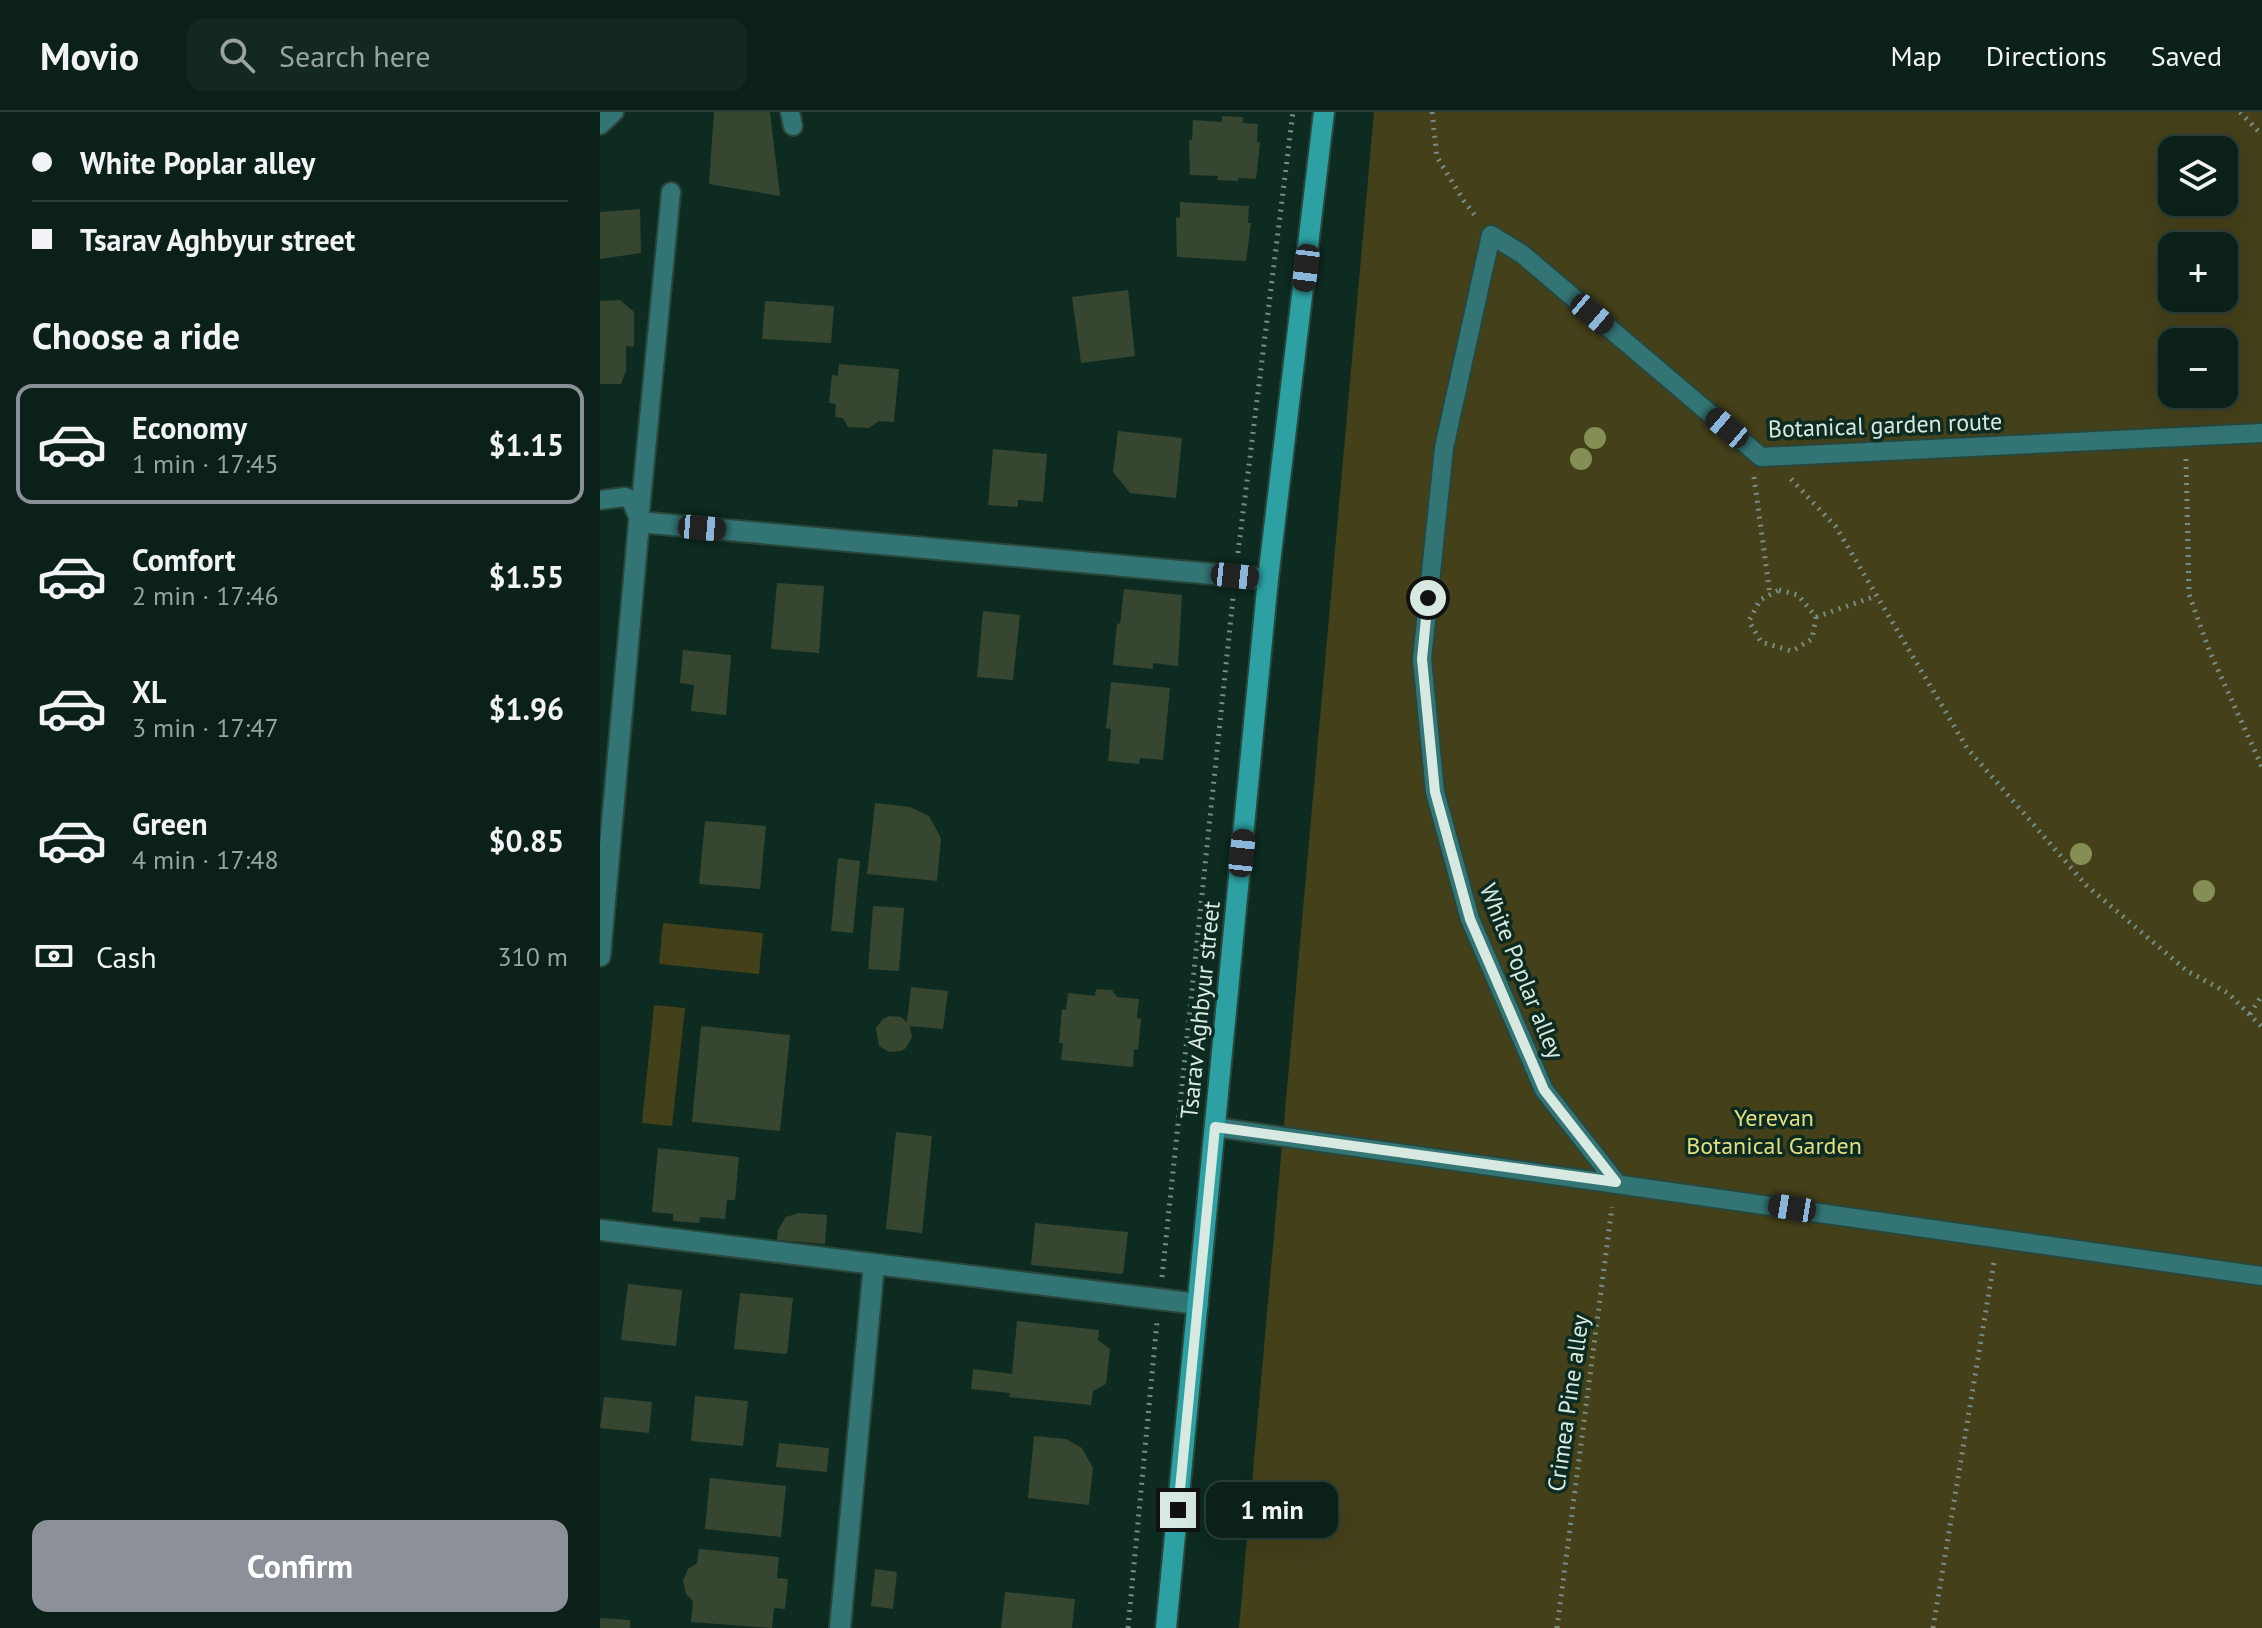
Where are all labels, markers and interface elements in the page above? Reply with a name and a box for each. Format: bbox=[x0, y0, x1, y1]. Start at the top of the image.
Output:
search box bbox=[187, 19, 747, 91]
text: Movio bbox=[40, 31, 139, 80]
icon: search bbox=[215, 33, 259, 77]
text: Search here bbox=[279, 36, 430, 75]
text: Map bbox=[1891, 37, 1942, 74]
text: Directions bbox=[1986, 37, 2107, 74]
text: Saved bbox=[2151, 37, 2222, 74]
map controls bbox=[2158, 136, 2238, 408]
button: layers bbox=[2158, 136, 2238, 216]
text: White Poplar alley bbox=[80, 143, 315, 182]
text: Tsarav Aghbyur street bbox=[80, 220, 355, 259]
button: + bbox=[2158, 232, 2238, 312]
car bbox=[1291, 243, 1321, 293]
car bbox=[1566, 289, 1618, 339]
text: Choose a ride bbox=[32, 312, 240, 359]
button: − bbox=[2158, 328, 2238, 408]
car bbox=[1701, 403, 1753, 453]
street label: Botanical garden route bbox=[1767, 405, 2003, 445]
icon: car bbox=[36, 408, 108, 480]
text: Economy bbox=[132, 408, 247, 447]
text: $1.15 bbox=[489, 425, 564, 464]
text: 1 min · 17:45 bbox=[132, 447, 279, 480]
car bbox=[677, 514, 727, 542]
icon: car bbox=[36, 540, 108, 612]
text: Comfort bbox=[132, 540, 235, 579]
text: $1.55 bbox=[489, 557, 564, 596]
car bbox=[1210, 562, 1260, 590]
text: 2 min · 17:46 bbox=[132, 579, 279, 612]
route start bbox=[1410, 580, 1446, 616]
icon: car bbox=[36, 672, 108, 744]
text: XL bbox=[132, 672, 166, 711]
text: $1.96 bbox=[489, 689, 564, 728]
text: 3 min · 17:47 bbox=[132, 711, 279, 744]
icon: car bbox=[36, 804, 108, 876]
text: Green bbox=[132, 804, 207, 843]
text: $0.85 bbox=[489, 821, 564, 860]
car bbox=[1228, 828, 1256, 878]
text: 4 min · 17:48 bbox=[132, 843, 279, 876]
street label: White Poplar alley bbox=[1473, 879, 1571, 1063]
street label: Tsarav Aghbyur street bbox=[1173, 899, 1227, 1121]
icon: cash bbox=[32, 934, 76, 978]
text: Cash bbox=[96, 937, 157, 976]
text: 310 m bbox=[497, 940, 568, 973]
park label: Yerevan Botanical Garden bbox=[1686, 1102, 1862, 1161]
car bbox=[1766, 1192, 1818, 1224]
street label: Crimea Pine alley bbox=[1540, 1313, 1596, 1493]
callout: 1 min bbox=[1206, 1482, 1338, 1538]
route end bbox=[1160, 1492, 1196, 1528]
text: 1 min bbox=[1240, 1493, 1304, 1526]
button: Confirm bbox=[32, 1520, 568, 1612]

